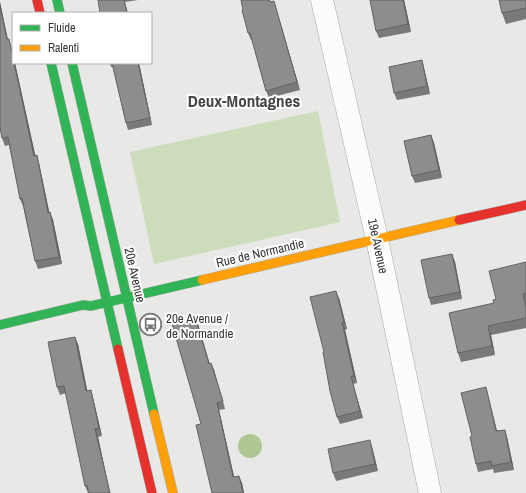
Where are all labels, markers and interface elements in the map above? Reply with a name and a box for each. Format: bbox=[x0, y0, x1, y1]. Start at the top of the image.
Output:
legend bbox=[12, 12, 152, 64]
text: Fluide bbox=[48, 20, 75, 36]
text: Ralenti bbox=[48, 40, 79, 56]
district label: Deux-Montagnes bbox=[188, 89, 300, 112]
street label: 19e Avenue bbox=[364, 217, 392, 275]
street label: Rue de Normandie bbox=[214, 235, 306, 271]
street label: 20e Avenue bbox=[120, 246, 150, 304]
place label: 20e Avenue / de Normandie bbox=[166, 310, 234, 342]
bus stop icon: 20e Avenue / de Normandie bbox=[137, 312, 163, 338]

